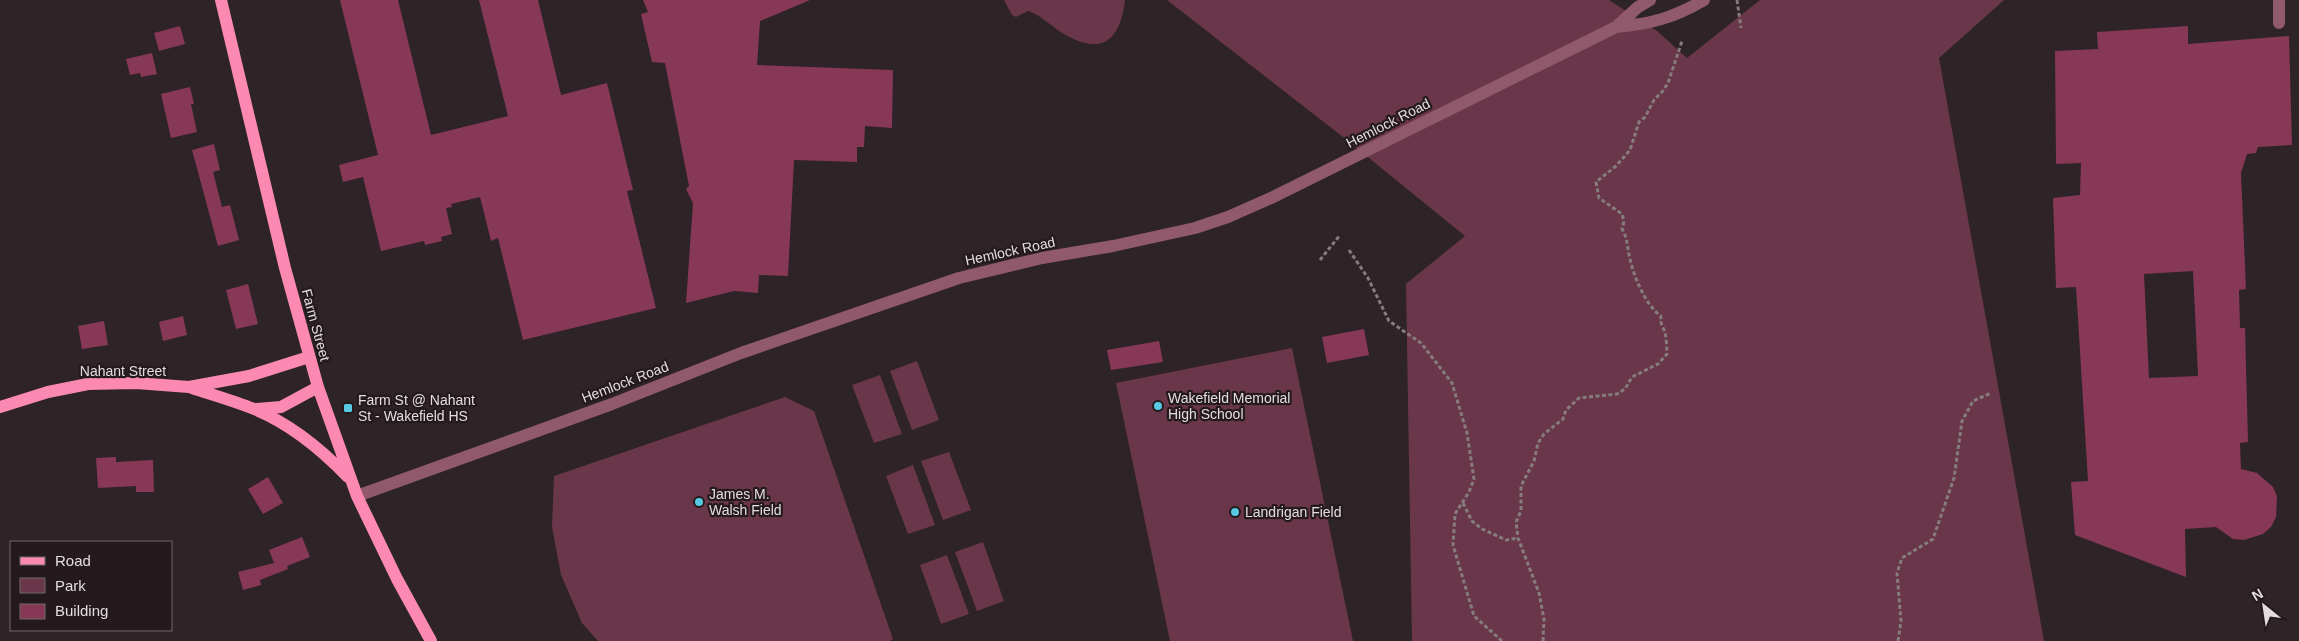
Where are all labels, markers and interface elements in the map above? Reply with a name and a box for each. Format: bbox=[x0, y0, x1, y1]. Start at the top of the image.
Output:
street label: Hemlock Road bbox=[1343, 95, 1433, 151]
street label: Hemlock Road bbox=[963, 234, 1057, 268]
street label: Farm Street bbox=[299, 287, 333, 363]
street label: Hemlock Road bbox=[579, 358, 671, 406]
street label: Nahant Street bbox=[80, 363, 166, 379]
place label: Wakefield Memorial High School bbox=[1168, 390, 1290, 422]
place label: Farm St @ Nahant St - Wakefield HS bbox=[358, 392, 475, 424]
marker: Wakefield Memorial High School bbox=[1152, 400, 1164, 412]
marker: Farm St @ Nahant St - Wakefield HS bbox=[342, 402, 354, 414]
place label: James M. Walsh Field bbox=[709, 486, 782, 518]
marker: James M. Walsh Field bbox=[693, 496, 705, 508]
place label: Landrigan Field bbox=[1245, 504, 1342, 520]
marker: Landrigan Field bbox=[1229, 506, 1241, 518]
legend bbox=[10, 541, 172, 631]
text: Road bbox=[55, 552, 91, 569]
text: Park bbox=[55, 577, 86, 594]
north arrow bbox=[2239, 581, 2289, 631]
text: N bbox=[2249, 585, 2266, 604]
text: Building bbox=[55, 602, 108, 619]

